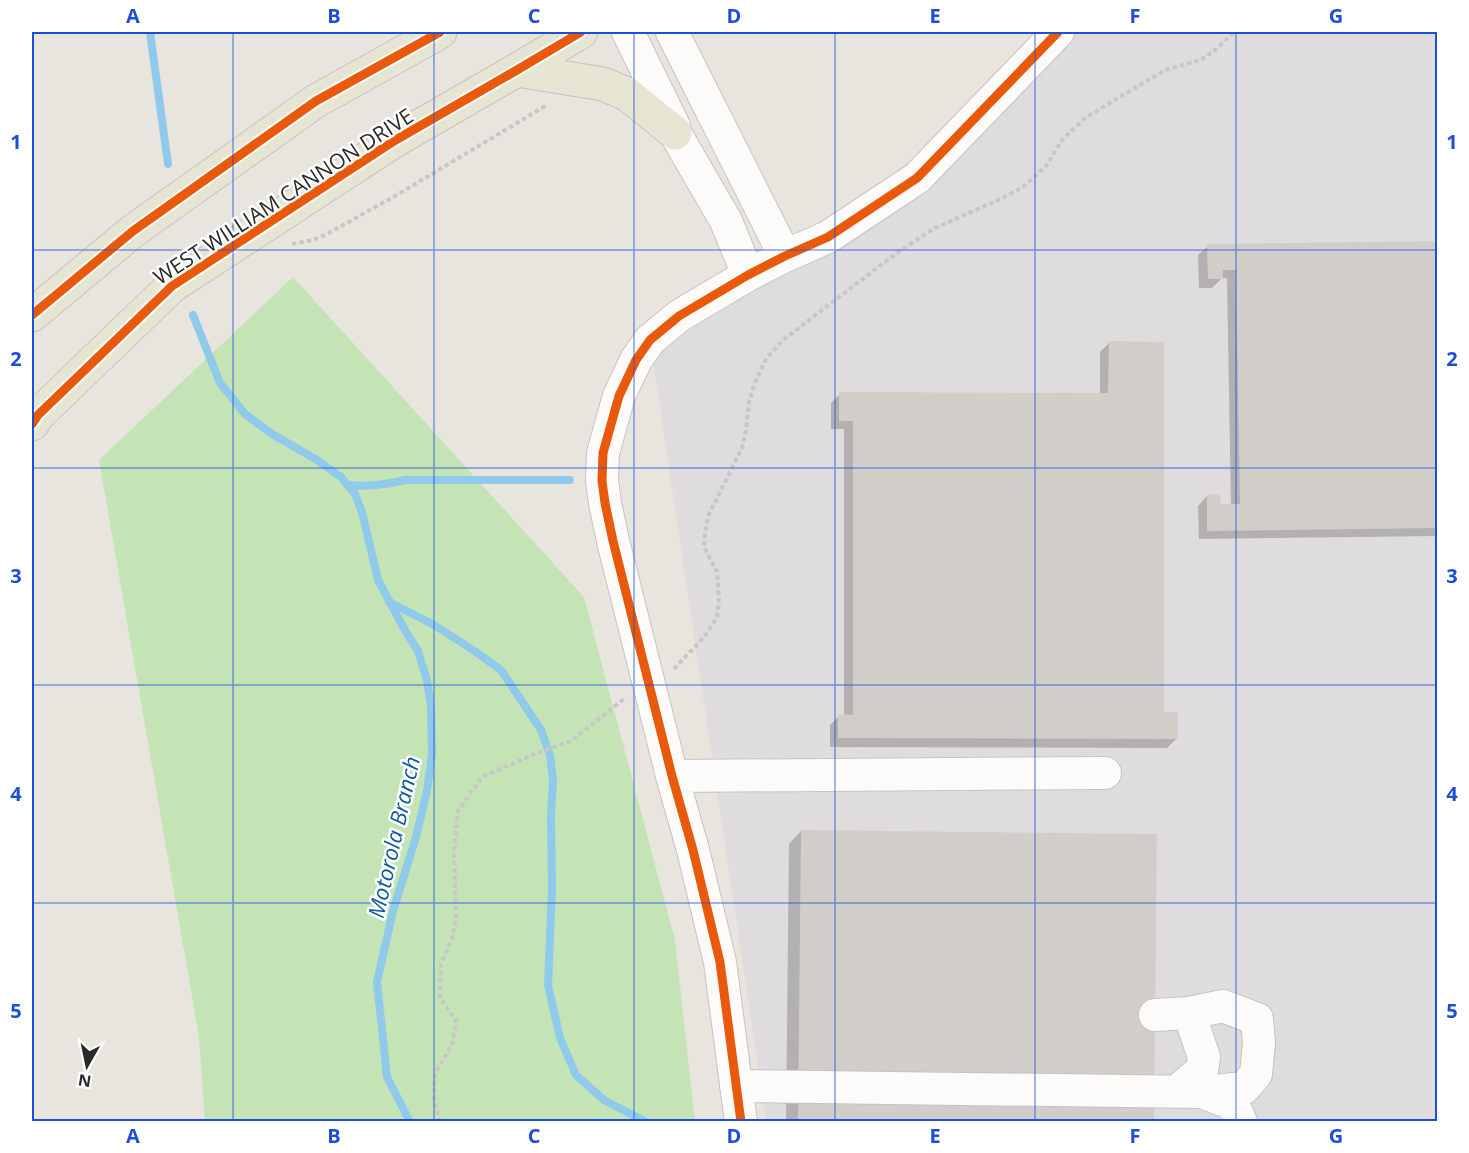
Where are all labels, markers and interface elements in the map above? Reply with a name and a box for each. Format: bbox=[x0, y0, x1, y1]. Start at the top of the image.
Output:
text: A bbox=[126, 2, 140, 29]
text: B bbox=[327, 2, 341, 29]
text: C bbox=[528, 2, 541, 29]
text: D bbox=[727, 2, 741, 29]
text: E bbox=[929, 2, 941, 29]
text: F bbox=[1130, 2, 1140, 29]
text: G bbox=[1329, 2, 1343, 29]
street label: WEST WILLIAM CANNON DRIVE bbox=[148, 101, 418, 291]
text: 1 bbox=[10, 128, 22, 155]
text: 1 bbox=[1446, 128, 1458, 155]
text: 2 bbox=[10, 345, 22, 372]
text: 2 bbox=[1446, 345, 1458, 372]
text: 3 bbox=[10, 562, 22, 589]
text: 3 bbox=[1446, 562, 1458, 589]
water label: Motorola Branch bbox=[360, 753, 426, 921]
text: 4 bbox=[10, 780, 22, 807]
text: 4 bbox=[1446, 780, 1458, 807]
text: 5 bbox=[10, 997, 22, 1024]
text: 5 bbox=[1446, 997, 1458, 1024]
north arrow bbox=[57, 1036, 117, 1096]
text: N bbox=[77, 1069, 93, 1093]
text: A bbox=[126, 1122, 140, 1149]
text: B bbox=[327, 1122, 341, 1149]
text: C bbox=[528, 1122, 541, 1149]
text: D bbox=[727, 1122, 741, 1149]
text: E bbox=[929, 1122, 941, 1149]
text: F bbox=[1130, 1122, 1140, 1149]
text: G bbox=[1329, 1122, 1343, 1149]

